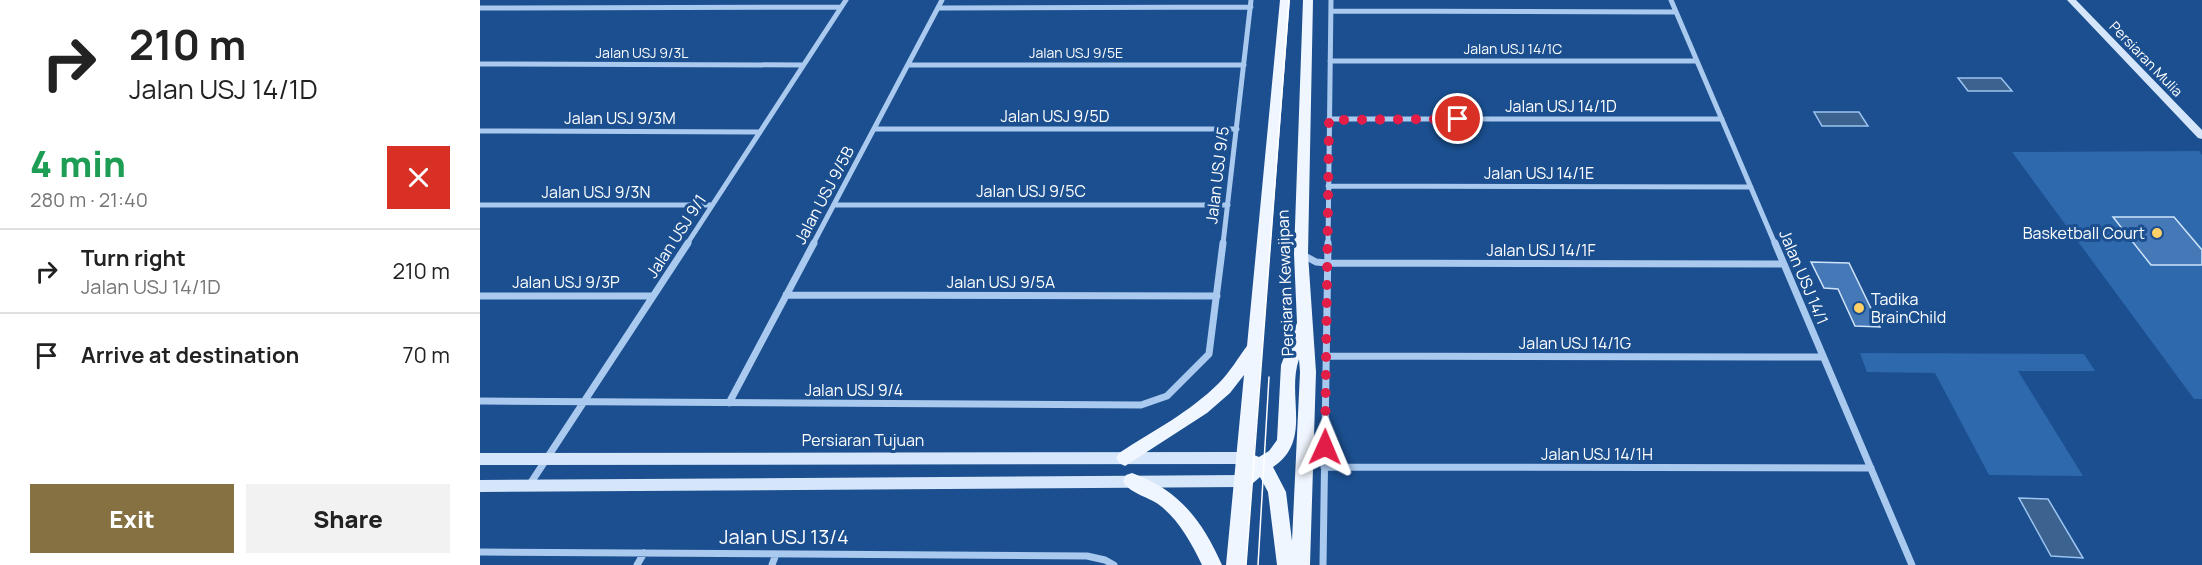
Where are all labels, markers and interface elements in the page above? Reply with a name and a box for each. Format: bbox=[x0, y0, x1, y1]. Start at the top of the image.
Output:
text: 210 m bbox=[129, 15, 246, 73]
street label: Persiaran Mulia bbox=[2106, 17, 2187, 100]
icon: right bbox=[30, 24, 108, 102]
street label: Jalan USJ 14/1C bbox=[1464, 39, 1562, 58]
street label: Jalan USJ 9/3L bbox=[596, 43, 688, 62]
street label: Jalan USJ 9/5E bbox=[1029, 43, 1123, 62]
text: Jalan USJ 14/1D bbox=[129, 70, 318, 107]
pin bbox=[1432, 93, 1483, 144]
street label: Jalan USJ 14/1D bbox=[1505, 95, 1617, 117]
icon: arrive bbox=[1441, 102, 1474, 135]
street label: Jalan USJ 9/5D bbox=[1001, 105, 1110, 127]
street label: Jalan USJ 9/3M bbox=[564, 107, 676, 129]
street label: Jalan USJ 9/5 bbox=[1200, 125, 1234, 225]
text: 4 min bbox=[30, 139, 126, 188]
street label: Jalan USJ 9/5B bbox=[789, 142, 859, 248]
button: close bbox=[387, 146, 450, 209]
street label: Jalan USJ 14/1E bbox=[1484, 162, 1594, 184]
street label: Jalan USJ 9/5C bbox=[976, 180, 1086, 202]
street label: Jalan USJ 9/3N bbox=[542, 181, 650, 203]
text: 280 m · 21:40 bbox=[30, 186, 148, 213]
street label: Jalan USJ 9/1 bbox=[641, 190, 711, 282]
street label: Persiaran Kewajipan bbox=[1271, 209, 1299, 357]
place label: Basketball Court bbox=[2023, 222, 2145, 244]
street label: Jalan USJ 14/1 bbox=[1774, 226, 1834, 328]
marker: Basketball Court bbox=[2150, 226, 2164, 240]
street label: Jalan USJ 14/1F bbox=[1486, 239, 1596, 261]
text: Turn right bbox=[81, 243, 186, 273]
icon: right bbox=[30, 255, 63, 288]
text: 210 m bbox=[392, 256, 450, 286]
street label: Jalan USJ 9/3P bbox=[512, 271, 620, 293]
street label: Jalan USJ 9/5A bbox=[947, 271, 1055, 293]
text: Jalan USJ 14/1D bbox=[81, 273, 221, 300]
place label: Tadika BrainChild bbox=[1871, 288, 1946, 328]
marker: Tadika BrainChild bbox=[1852, 301, 1866, 315]
street label: Jalan USJ 14/1G bbox=[1519, 332, 1631, 354]
icon: arrive bbox=[30, 339, 63, 372]
text: Arrive at destination bbox=[81, 340, 299, 370]
text: 70 m bbox=[402, 340, 450, 370]
street label: Jalan USJ 9/4 bbox=[805, 379, 903, 401]
position arrow bbox=[1293, 415, 1357, 479]
street label: Persiaran Tujuan bbox=[802, 429, 924, 451]
street label: Jalan USJ 14/1H bbox=[1541, 443, 1653, 465]
button: Exit bbox=[30, 484, 234, 553]
button: Share bbox=[246, 484, 450, 553]
street label: Jalan USJ 13/4 bbox=[719, 523, 849, 550]

